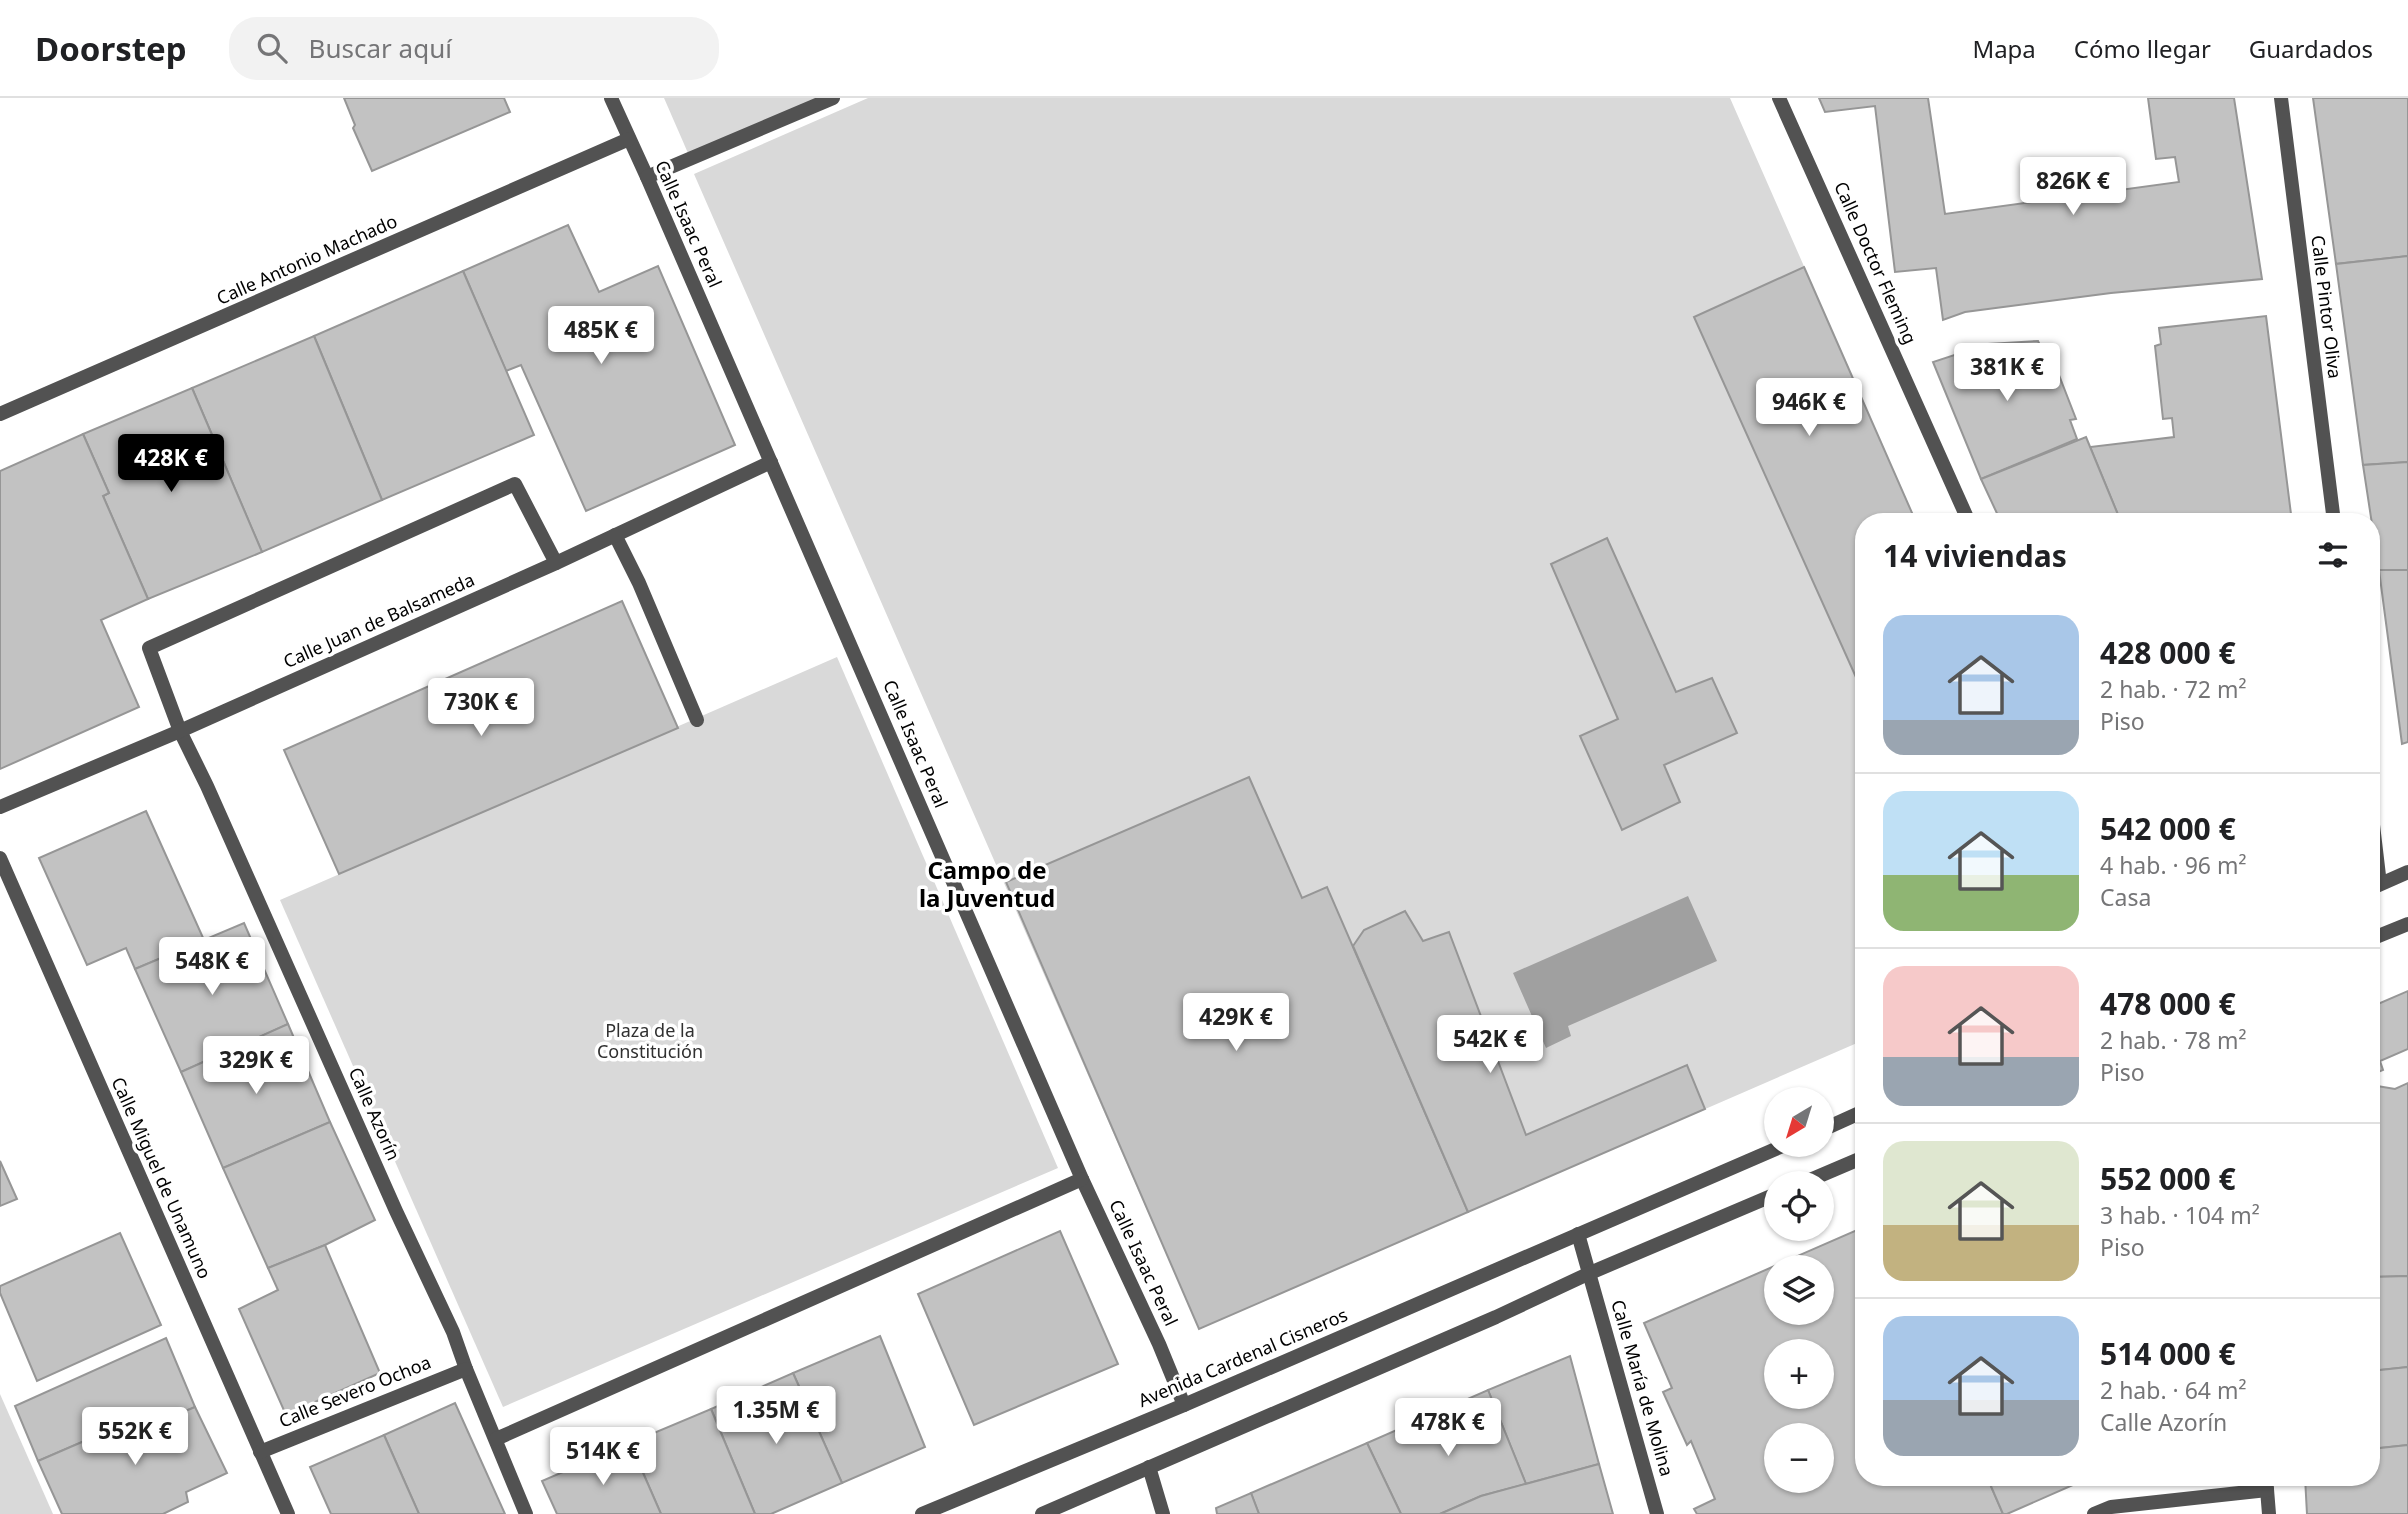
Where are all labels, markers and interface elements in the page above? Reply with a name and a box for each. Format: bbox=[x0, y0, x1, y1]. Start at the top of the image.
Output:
search box bbox=[229, 17, 719, 80]
text: Doorstep bbox=[35, 26, 187, 71]
icon: search bbox=[253, 29, 291, 67]
text: Buscar aquí bbox=[309, 30, 452, 66]
text: Mapa bbox=[1972, 32, 2036, 65]
text: Cómo llegar bbox=[2074, 32, 2211, 65]
text: Guardados bbox=[2249, 32, 2373, 65]
street label: Calle Isaac Peral bbox=[650, 156, 728, 291]
pin: 826K € bbox=[2016, 158, 2130, 217]
text: 826K € bbox=[2036, 164, 2110, 196]
street label: Calle Doctor Fleming bbox=[1829, 178, 1923, 348]
street label: Calle Antonio Machado bbox=[213, 208, 401, 310]
street label: Calle Pintor Oliva bbox=[2306, 234, 2348, 380]
pin: 485K € bbox=[544, 306, 658, 366]
text: 485K € bbox=[564, 313, 638, 345]
pin: 381K € bbox=[1950, 344, 2064, 403]
text: 381K € bbox=[1970, 350, 2044, 382]
pin: 946K € bbox=[1752, 378, 1866, 438]
text: 946K € bbox=[1772, 385, 1846, 417]
pin: 428K € bbox=[114, 434, 228, 494]
text: 428K € bbox=[134, 441, 208, 473]
text: 14 viviendas bbox=[1883, 535, 2067, 576]
icon: filters bbox=[2314, 536, 2352, 574]
street label: Calle Juan de Balsameda bbox=[279, 567, 478, 673]
text: 428 000 € bbox=[2100, 632, 2236, 673]
icon: home bbox=[1939, 643, 2023, 727]
text: 2 hab. · 72 m² bbox=[2100, 673, 2247, 705]
street label: Calle Isaac Peral bbox=[878, 676, 954, 811]
pin: 730K € bbox=[424, 678, 538, 738]
text: 730K € bbox=[444, 685, 518, 717]
text: Piso bbox=[2100, 705, 2145, 737]
text: 542 000 € bbox=[2100, 808, 2236, 849]
icon: home bbox=[1939, 819, 2023, 903]
text: 4 hab. · 96 m² bbox=[2100, 849, 2247, 881]
district label: Campo de la Juventud bbox=[919, 853, 1055, 914]
text: Casa bbox=[2100, 881, 2151, 913]
pin: 548K € bbox=[155, 937, 269, 997]
text: 548K € bbox=[175, 944, 249, 976]
text: 478 000 € bbox=[2100, 983, 2236, 1024]
pin: 429K € bbox=[1179, 993, 1293, 1053]
icon: home bbox=[1939, 994, 2023, 1078]
text: 429K € bbox=[1199, 1000, 1273, 1032]
pin: 542K € bbox=[1433, 1016, 1547, 1075]
park label: Plaza de la Constitución bbox=[597, 1018, 703, 1063]
text: 542K € bbox=[1453, 1022, 1527, 1054]
text: 2 hab. · 78 m² bbox=[2100, 1024, 2247, 1056]
pin: 329K € bbox=[199, 1037, 313, 1096]
text: 329K € bbox=[219, 1043, 293, 1075]
text: Piso bbox=[2100, 1056, 2145, 1088]
street label: Calle Azorín bbox=[344, 1063, 406, 1164]
street label: Calle Miguel de Unamuno bbox=[107, 1073, 217, 1282]
north arrow bbox=[1764, 1087, 1834, 1157]
map controls bbox=[1764, 1087, 1834, 1493]
text: 552 000 € bbox=[2100, 1158, 2236, 1199]
icon: home bbox=[1939, 1169, 2023, 1253]
button: locate bbox=[1764, 1171, 1834, 1241]
street label: Calle Isaac Peral bbox=[1104, 1196, 1184, 1330]
text: 3 hab. · 104 m² bbox=[2100, 1199, 2260, 1231]
text: Piso bbox=[2100, 1231, 2145, 1263]
button: layers bbox=[1764, 1255, 1834, 1325]
street label: Calle María de Molina bbox=[1606, 1297, 1680, 1479]
street label: Avenida Cardenal Cisneros bbox=[1134, 1302, 1351, 1412]
text: 514 000 € bbox=[2100, 1333, 2236, 1374]
button: + bbox=[1764, 1339, 1834, 1409]
icon: home bbox=[1939, 1344, 2023, 1428]
street label: Calle Severo Ochoa bbox=[275, 1350, 434, 1433]
text: 2 hab. · 64 m² bbox=[2100, 1374, 2247, 1406]
pin: 1.35M € bbox=[711, 1386, 841, 1446]
text: 1.35M € bbox=[733, 1393, 819, 1425]
pin: 478K € bbox=[1391, 1398, 1505, 1458]
text: 478K € bbox=[1411, 1405, 1485, 1437]
text: Calle Azorín bbox=[2100, 1406, 2227, 1438]
pin: 552K € bbox=[78, 1408, 192, 1467]
text: 552K € bbox=[98, 1414, 172, 1446]
button: − bbox=[1764, 1423, 1834, 1493]
pin: 514K € bbox=[546, 1428, 660, 1487]
text: 514K € bbox=[566, 1434, 640, 1466]

